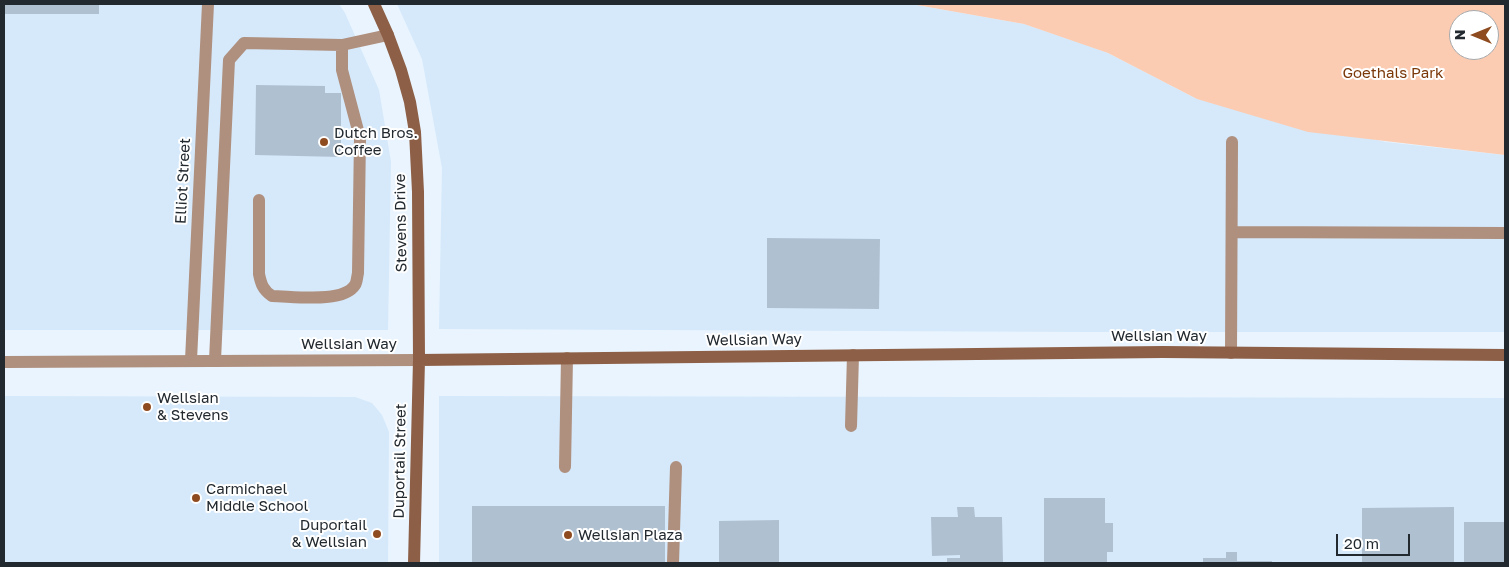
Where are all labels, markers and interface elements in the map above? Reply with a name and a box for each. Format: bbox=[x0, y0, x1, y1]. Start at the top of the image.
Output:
north arrow bbox=[1449, 10, 1499, 60]
text: N bbox=[1451, 30, 1468, 40]
park label: Goethals Park bbox=[1343, 64, 1443, 82]
place label: Dutch Bros. Coffee bbox=[334, 124, 418, 159]
marker: Dutch Bros. Coffee bbox=[318, 136, 330, 148]
street label: Elliot Street bbox=[172, 138, 194, 224]
street label: Stevens Drive bbox=[391, 174, 411, 272]
street label: Wellsian Way bbox=[1111, 327, 1207, 345]
street label: Wellsian Way bbox=[706, 330, 802, 350]
street label: Wellsian Way bbox=[301, 335, 397, 353]
place label: Wellsian & Stevens bbox=[157, 389, 228, 424]
marker: Wellsian & Stevens bbox=[141, 401, 153, 413]
street label: Duportail Street bbox=[390, 403, 410, 519]
place label: Carmichael Middle School bbox=[206, 480, 308, 515]
marker: Carmichael Middle School bbox=[190, 492, 202, 504]
place label: Duportail & Wellsian bbox=[291, 516, 367, 551]
scale bar bbox=[1339, 524, 1413, 556]
place label: Wellsian Plaza bbox=[578, 526, 683, 544]
marker: Duportail & Wellsian bbox=[371, 528, 383, 540]
marker: Wellsian Plaza bbox=[562, 529, 574, 541]
text: 20 m bbox=[1344, 534, 1379, 552]

